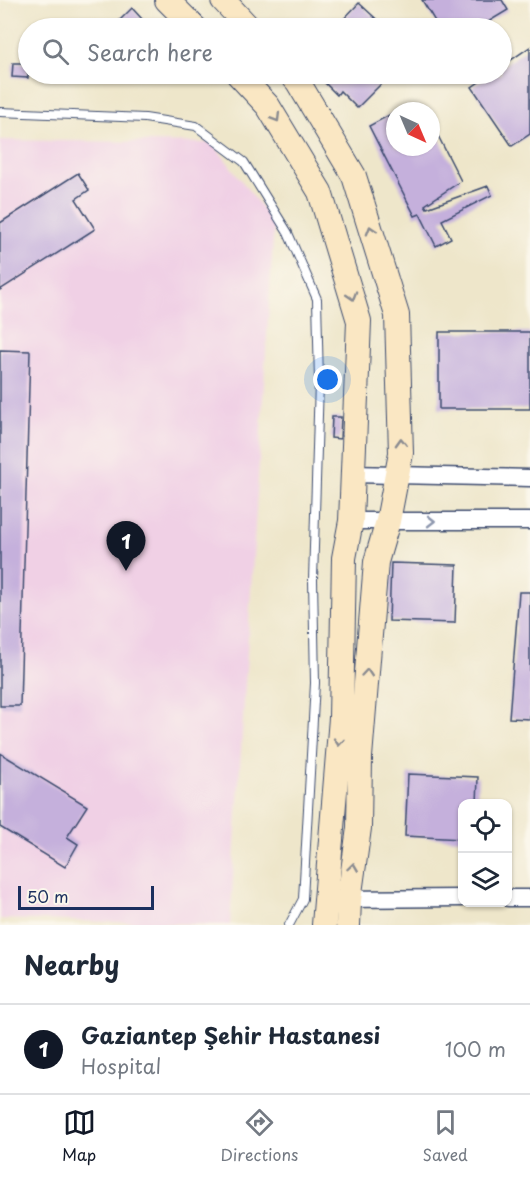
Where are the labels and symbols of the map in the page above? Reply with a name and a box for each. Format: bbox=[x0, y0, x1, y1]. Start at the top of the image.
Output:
north arrow bbox=[386, 102, 440, 156]
one-way arrow bbox=[268, 112, 280, 122]
one-way arrow bbox=[366, 225, 378, 236]
one-way arrow bbox=[344, 290, 357, 301]
your location bbox=[313, 365, 342, 394]
one-way arrow bbox=[395, 438, 407, 447]
one-way arrow bbox=[426, 515, 435, 527]
pin: 1 bbox=[106, 522, 146, 571]
one-way arrow bbox=[360, 668, 373, 677]
one-way arrow bbox=[333, 738, 346, 747]
one-way arrow bbox=[347, 862, 359, 871]
scale bar bbox=[18, 883, 154, 910]

